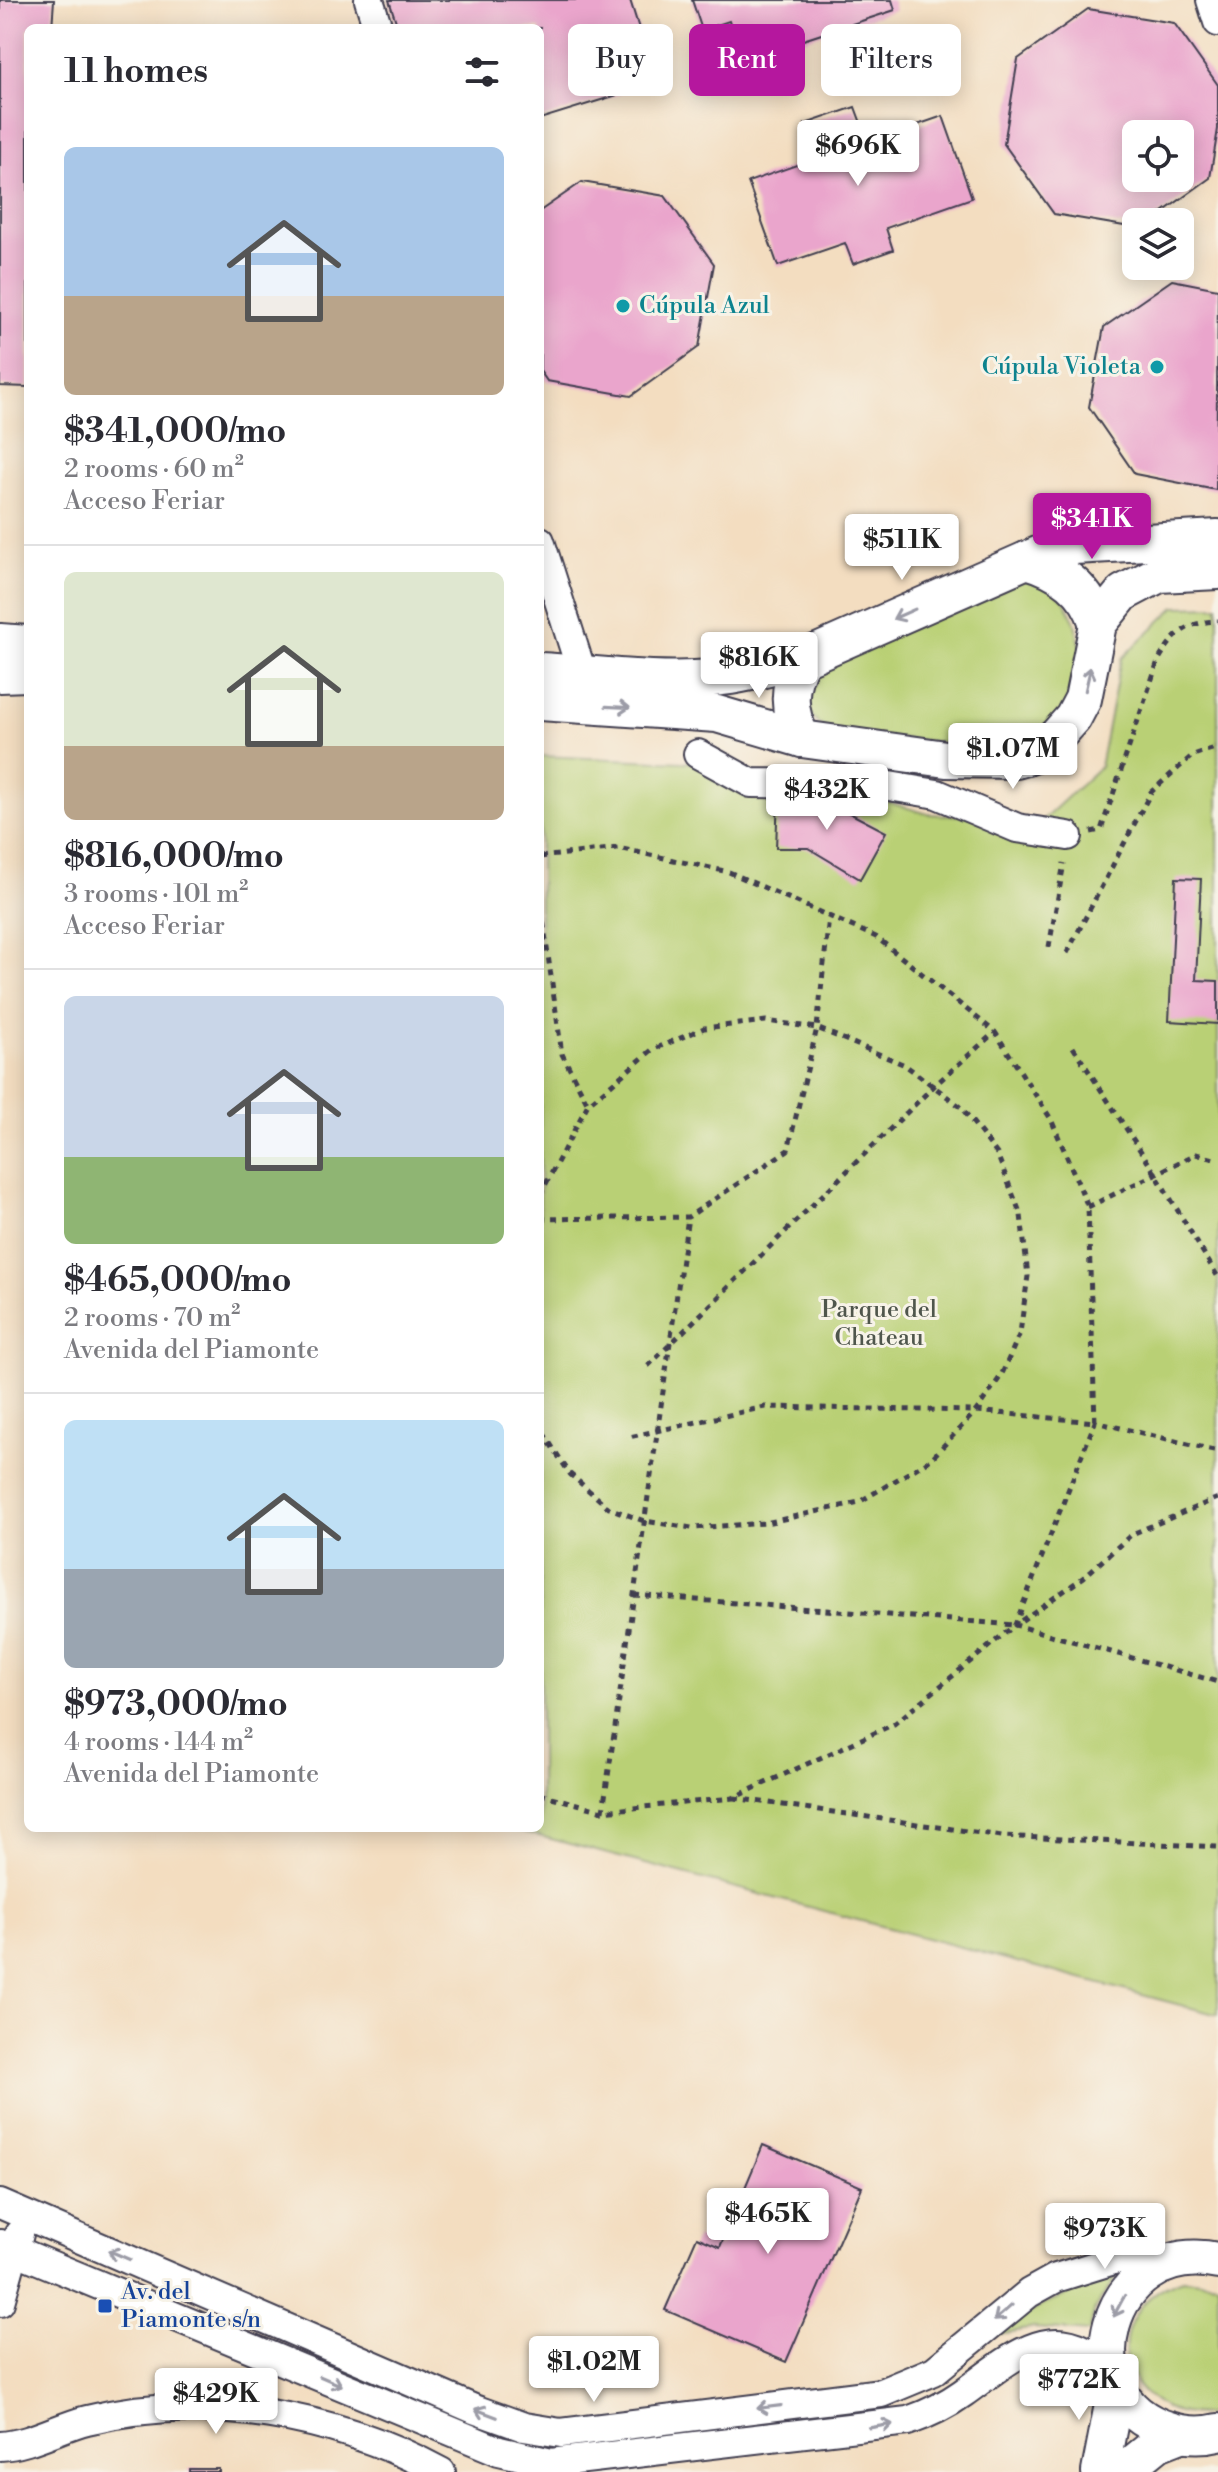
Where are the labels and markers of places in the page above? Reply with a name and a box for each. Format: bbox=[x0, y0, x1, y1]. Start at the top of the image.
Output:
pin: $696K bbox=[802, 120, 914, 188]
place label: Cúpula Azul bbox=[639, 291, 770, 321]
marker: Cúpula Azul bbox=[614, 297, 632, 315]
place label: Cúpula Violeta bbox=[982, 352, 1142, 382]
marker: Cúpula Violeta bbox=[1148, 358, 1166, 376]
pin: $341K bbox=[1036, 493, 1148, 561]
pin: $511K bbox=[846, 514, 958, 582]
pin: $816K bbox=[703, 632, 815, 700]
pin: $1.07M bbox=[948, 723, 1078, 791]
pin: $432K bbox=[771, 764, 883, 832]
pin: $465K bbox=[712, 2188, 824, 2256]
pin: $973K bbox=[1049, 2203, 1161, 2271]
place label: Av. del Piamonte s/n bbox=[120, 2277, 261, 2335]
marker: Av. del Piamonte s/n bbox=[96, 2297, 114, 2315]
pin: $1.02M bbox=[529, 2336, 659, 2404]
pin: $772K bbox=[1023, 2354, 1135, 2422]
pin: $429K bbox=[160, 2368, 272, 2436]

